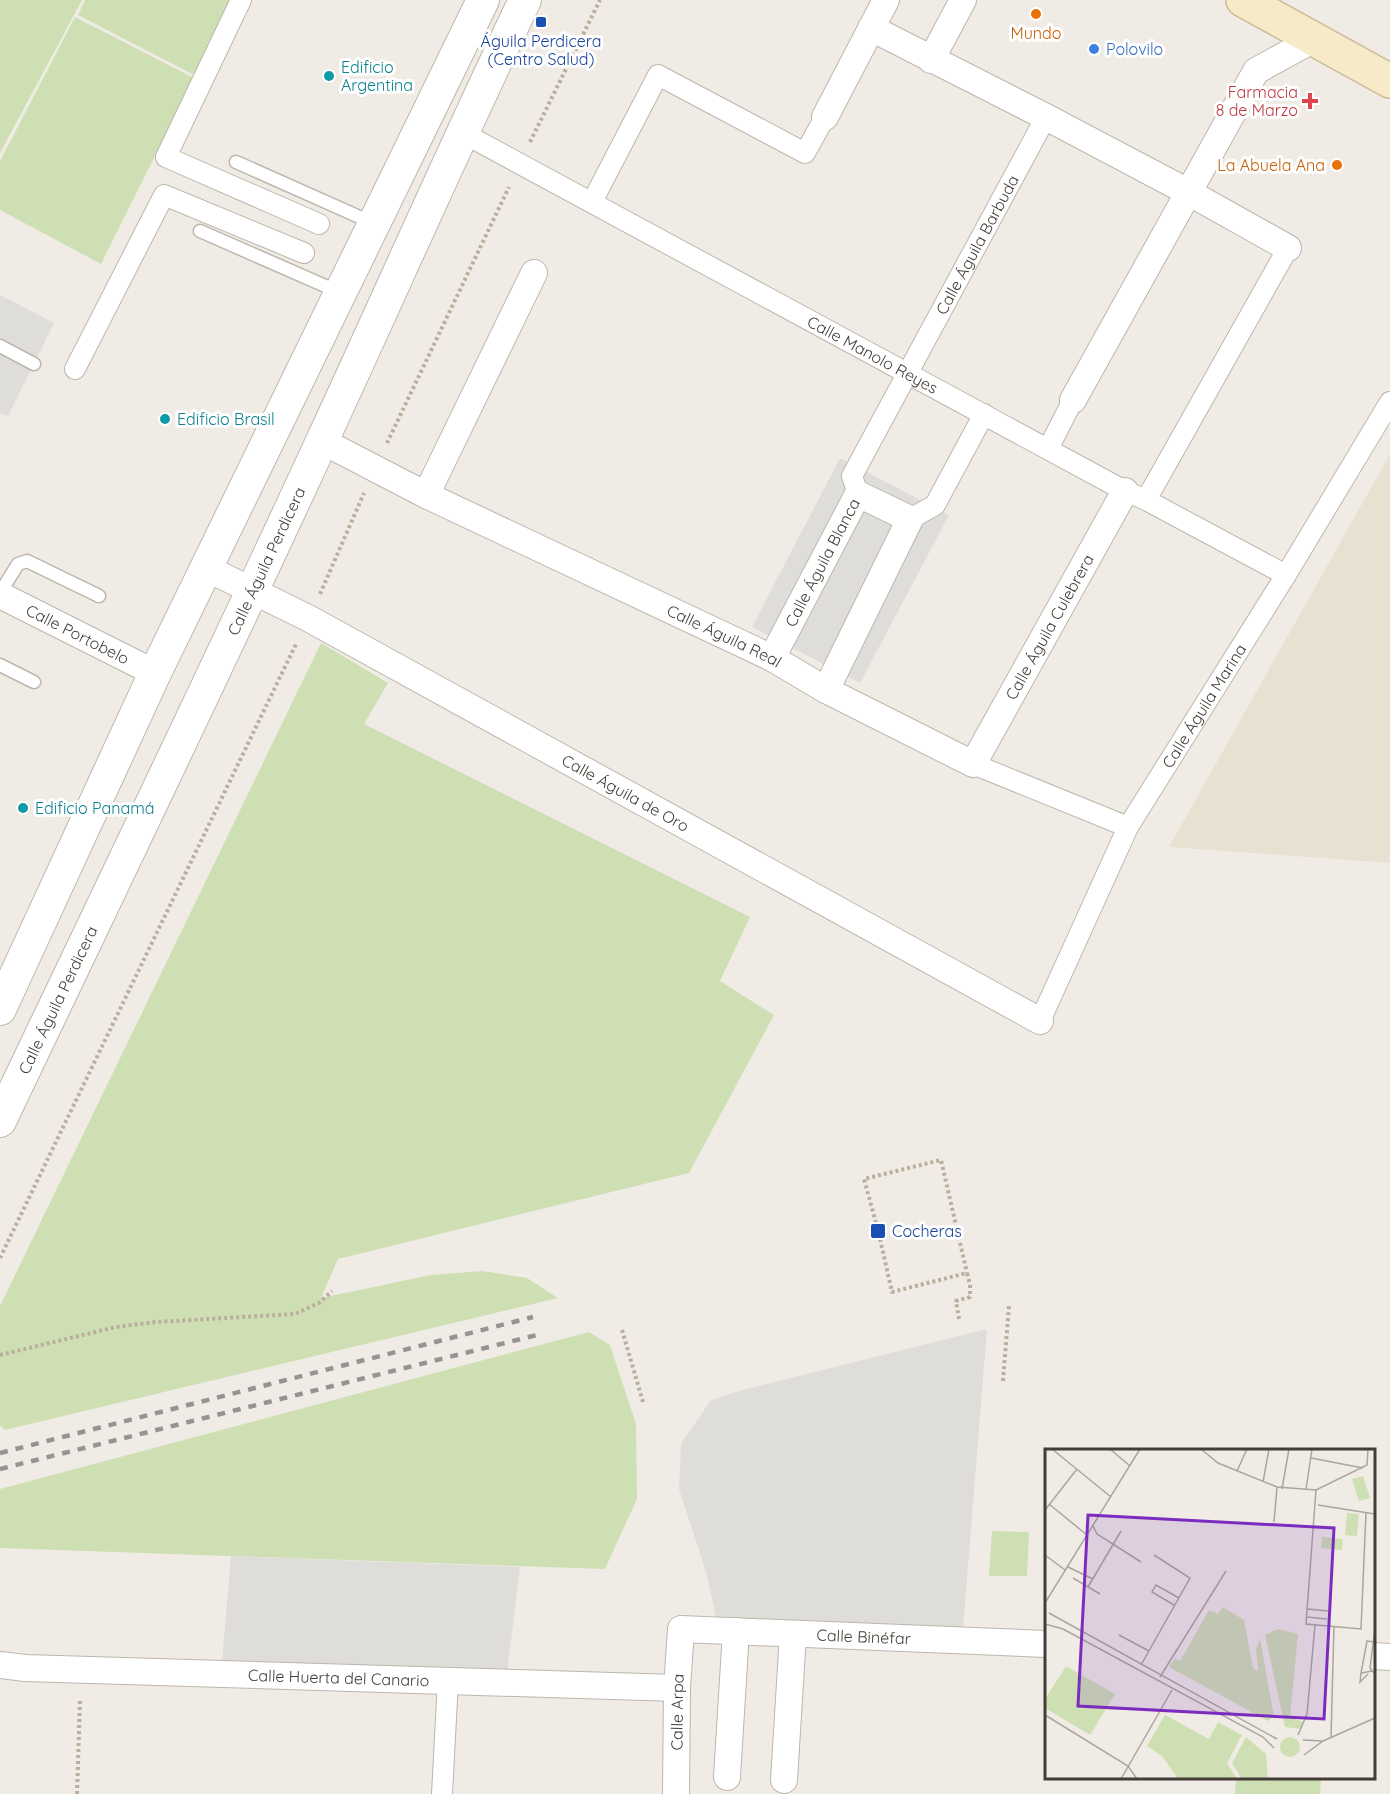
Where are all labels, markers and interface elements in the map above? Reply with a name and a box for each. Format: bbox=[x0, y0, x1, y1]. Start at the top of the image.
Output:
marker: Mundo bbox=[1029, 7, 1043, 21]
marker: Águila Perdicera (Centro Salud) bbox=[534, 15, 548, 29]
place label: Mundo bbox=[1011, 23, 1061, 43]
place label: Águila Perdicera (Centro Salud) bbox=[481, 31, 601, 69]
place label: Polovilo bbox=[1106, 39, 1163, 59]
marker: Polovilo bbox=[1087, 42, 1101, 56]
place label: Edificio Argentina bbox=[341, 57, 413, 95]
marker: Edificio Argentina bbox=[322, 69, 336, 83]
place label: Farmacia 8 de Marzo bbox=[1216, 82, 1298, 120]
marker: Farmacia 8 de Marzo bbox=[1303, 94, 1317, 108]
place label: La Abuela Ana bbox=[1217, 155, 1325, 175]
marker: La Abuela Ana bbox=[1330, 158, 1344, 172]
street label: Calle Águila Barbuda bbox=[931, 171, 1023, 318]
street label: Calle Manolo Reyes bbox=[804, 311, 941, 398]
place label: Edificio Brasil bbox=[177, 409, 275, 429]
marker: Edificio Brasil bbox=[158, 412, 172, 426]
street label: Calle Águila Perdicera bbox=[223, 484, 309, 639]
street label: Calle Águila Blanca bbox=[780, 495, 864, 630]
street label: Calle Águila Culebrera bbox=[1001, 550, 1098, 703]
street label: Calle Portobelo bbox=[23, 600, 133, 668]
street label: Calle Águila Real bbox=[664, 600, 785, 671]
street label: Calle Águila Marina bbox=[1158, 640, 1250, 772]
street label: Calle Águila de Oro bbox=[558, 750, 693, 836]
place label: Edificio Panamá bbox=[35, 798, 154, 818]
marker: Edificio Panamá bbox=[16, 801, 30, 815]
street label: Calle Águila Perdicera bbox=[14, 923, 102, 1077]
place label: Cocheras bbox=[892, 1221, 962, 1241]
marker: Cocheras bbox=[869, 1222, 887, 1240]
inset map bbox=[1045, 1449, 1375, 1779]
street label: Calle Binéfar bbox=[816, 1625, 911, 1648]
street label: Calle Huerta del Canario bbox=[248, 1665, 430, 1690]
street label: Calle Arpa bbox=[666, 1673, 688, 1750]

